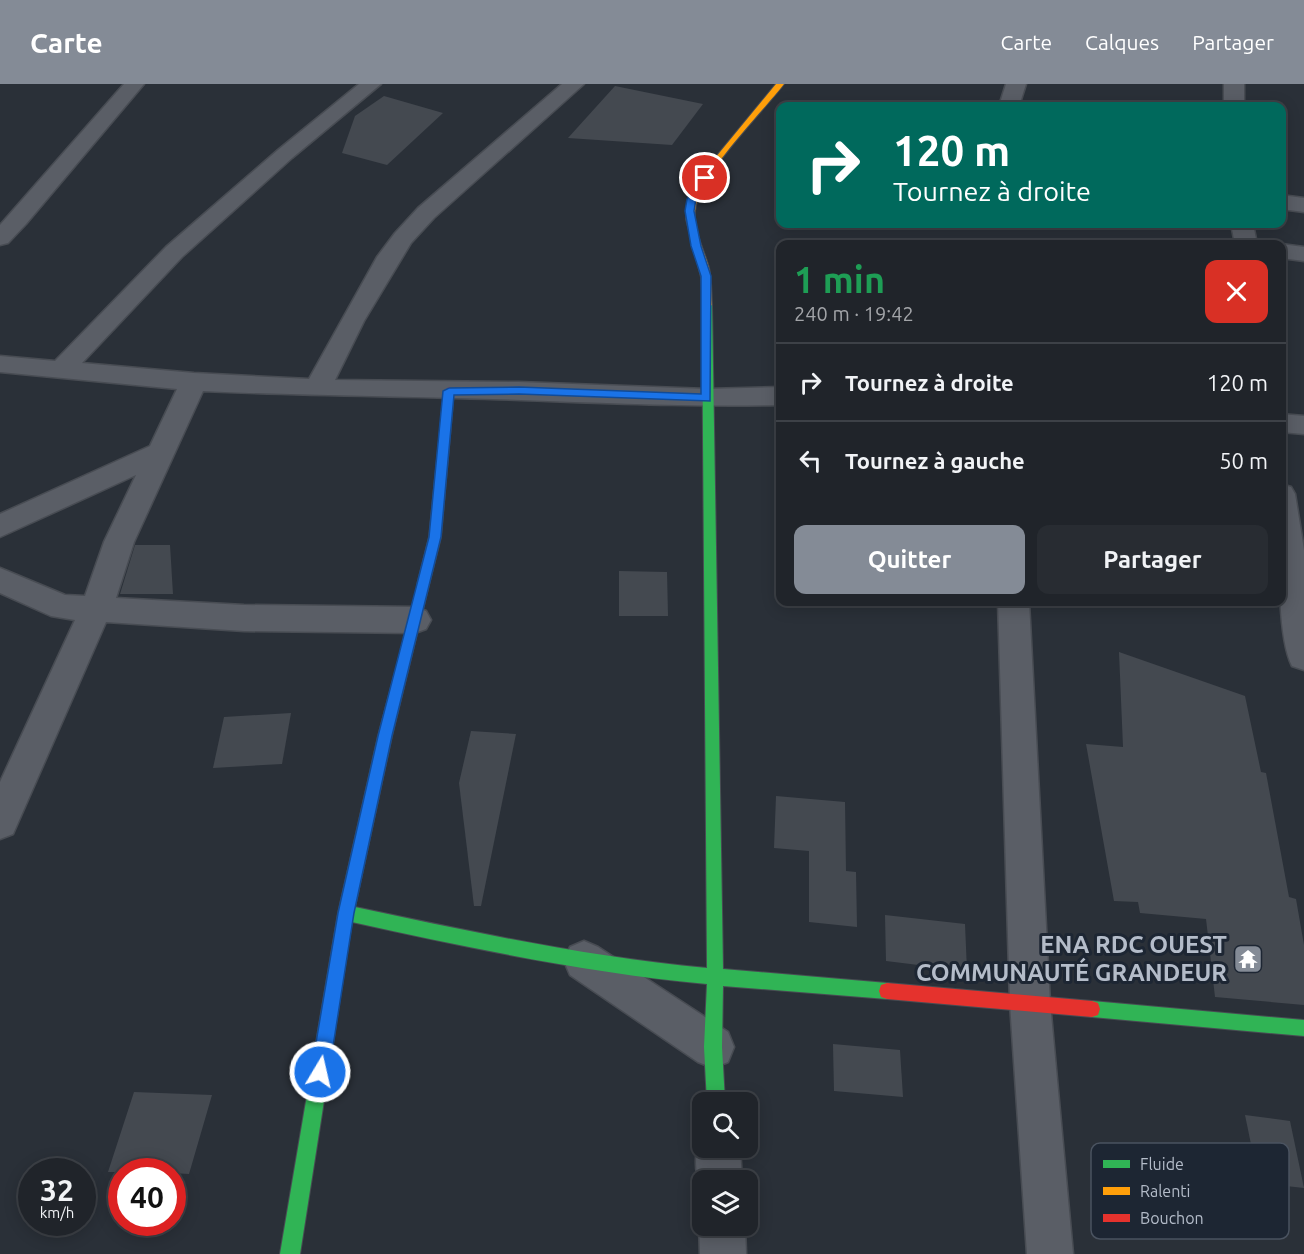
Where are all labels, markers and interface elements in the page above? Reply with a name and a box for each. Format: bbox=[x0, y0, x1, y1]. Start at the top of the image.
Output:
text: Carte bbox=[30, 27, 103, 58]
text: Carte bbox=[1001, 30, 1052, 54]
text: Calques bbox=[1085, 30, 1159, 54]
text: Partager bbox=[1192, 30, 1274, 54]
icon: right bbox=[794, 126, 872, 204]
text: 120 m bbox=[893, 127, 1010, 174]
pin bbox=[679, 152, 730, 203]
icon: arrive bbox=[688, 161, 721, 194]
text: Tournez à droite bbox=[893, 176, 1091, 206]
text: 1 min bbox=[794, 259, 885, 300]
button: close bbox=[1205, 260, 1268, 323]
text: 240 m · 19:42 bbox=[794, 302, 914, 325]
icon: right bbox=[794, 366, 827, 399]
text: Tournez à droite bbox=[845, 370, 1014, 395]
text: 120 m bbox=[1207, 370, 1268, 395]
icon: left bbox=[794, 444, 827, 477]
text: Tournez à gauche bbox=[845, 448, 1025, 473]
text: 50 m bbox=[1219, 448, 1268, 473]
button: Quitter bbox=[794, 525, 1025, 594]
button: Partager bbox=[1037, 525, 1268, 594]
place label: ENA RDC OUEST COMMUNAUTÉ GRANDEUR bbox=[916, 931, 1227, 986]
temple icon: ENA RDC OUEST COMMUNAUTÉ GRANDEUR bbox=[1232, 943, 1264, 975]
position arrow bbox=[288, 1040, 352, 1104]
map controls bbox=[692, 1092, 758, 1236]
button: search bbox=[692, 1092, 758, 1158]
legend bbox=[1091, 1143, 1289, 1239]
text: Fluide bbox=[1140, 1155, 1184, 1173]
speed limit sign: 40 bbox=[108, 1158, 186, 1236]
button: layers bbox=[692, 1170, 758, 1236]
text: 32 bbox=[40, 1173, 74, 1207]
text: Ralenti bbox=[1140, 1182, 1191, 1200]
text: km/h bbox=[40, 1204, 74, 1221]
text: Bouchon bbox=[1140, 1209, 1204, 1227]

